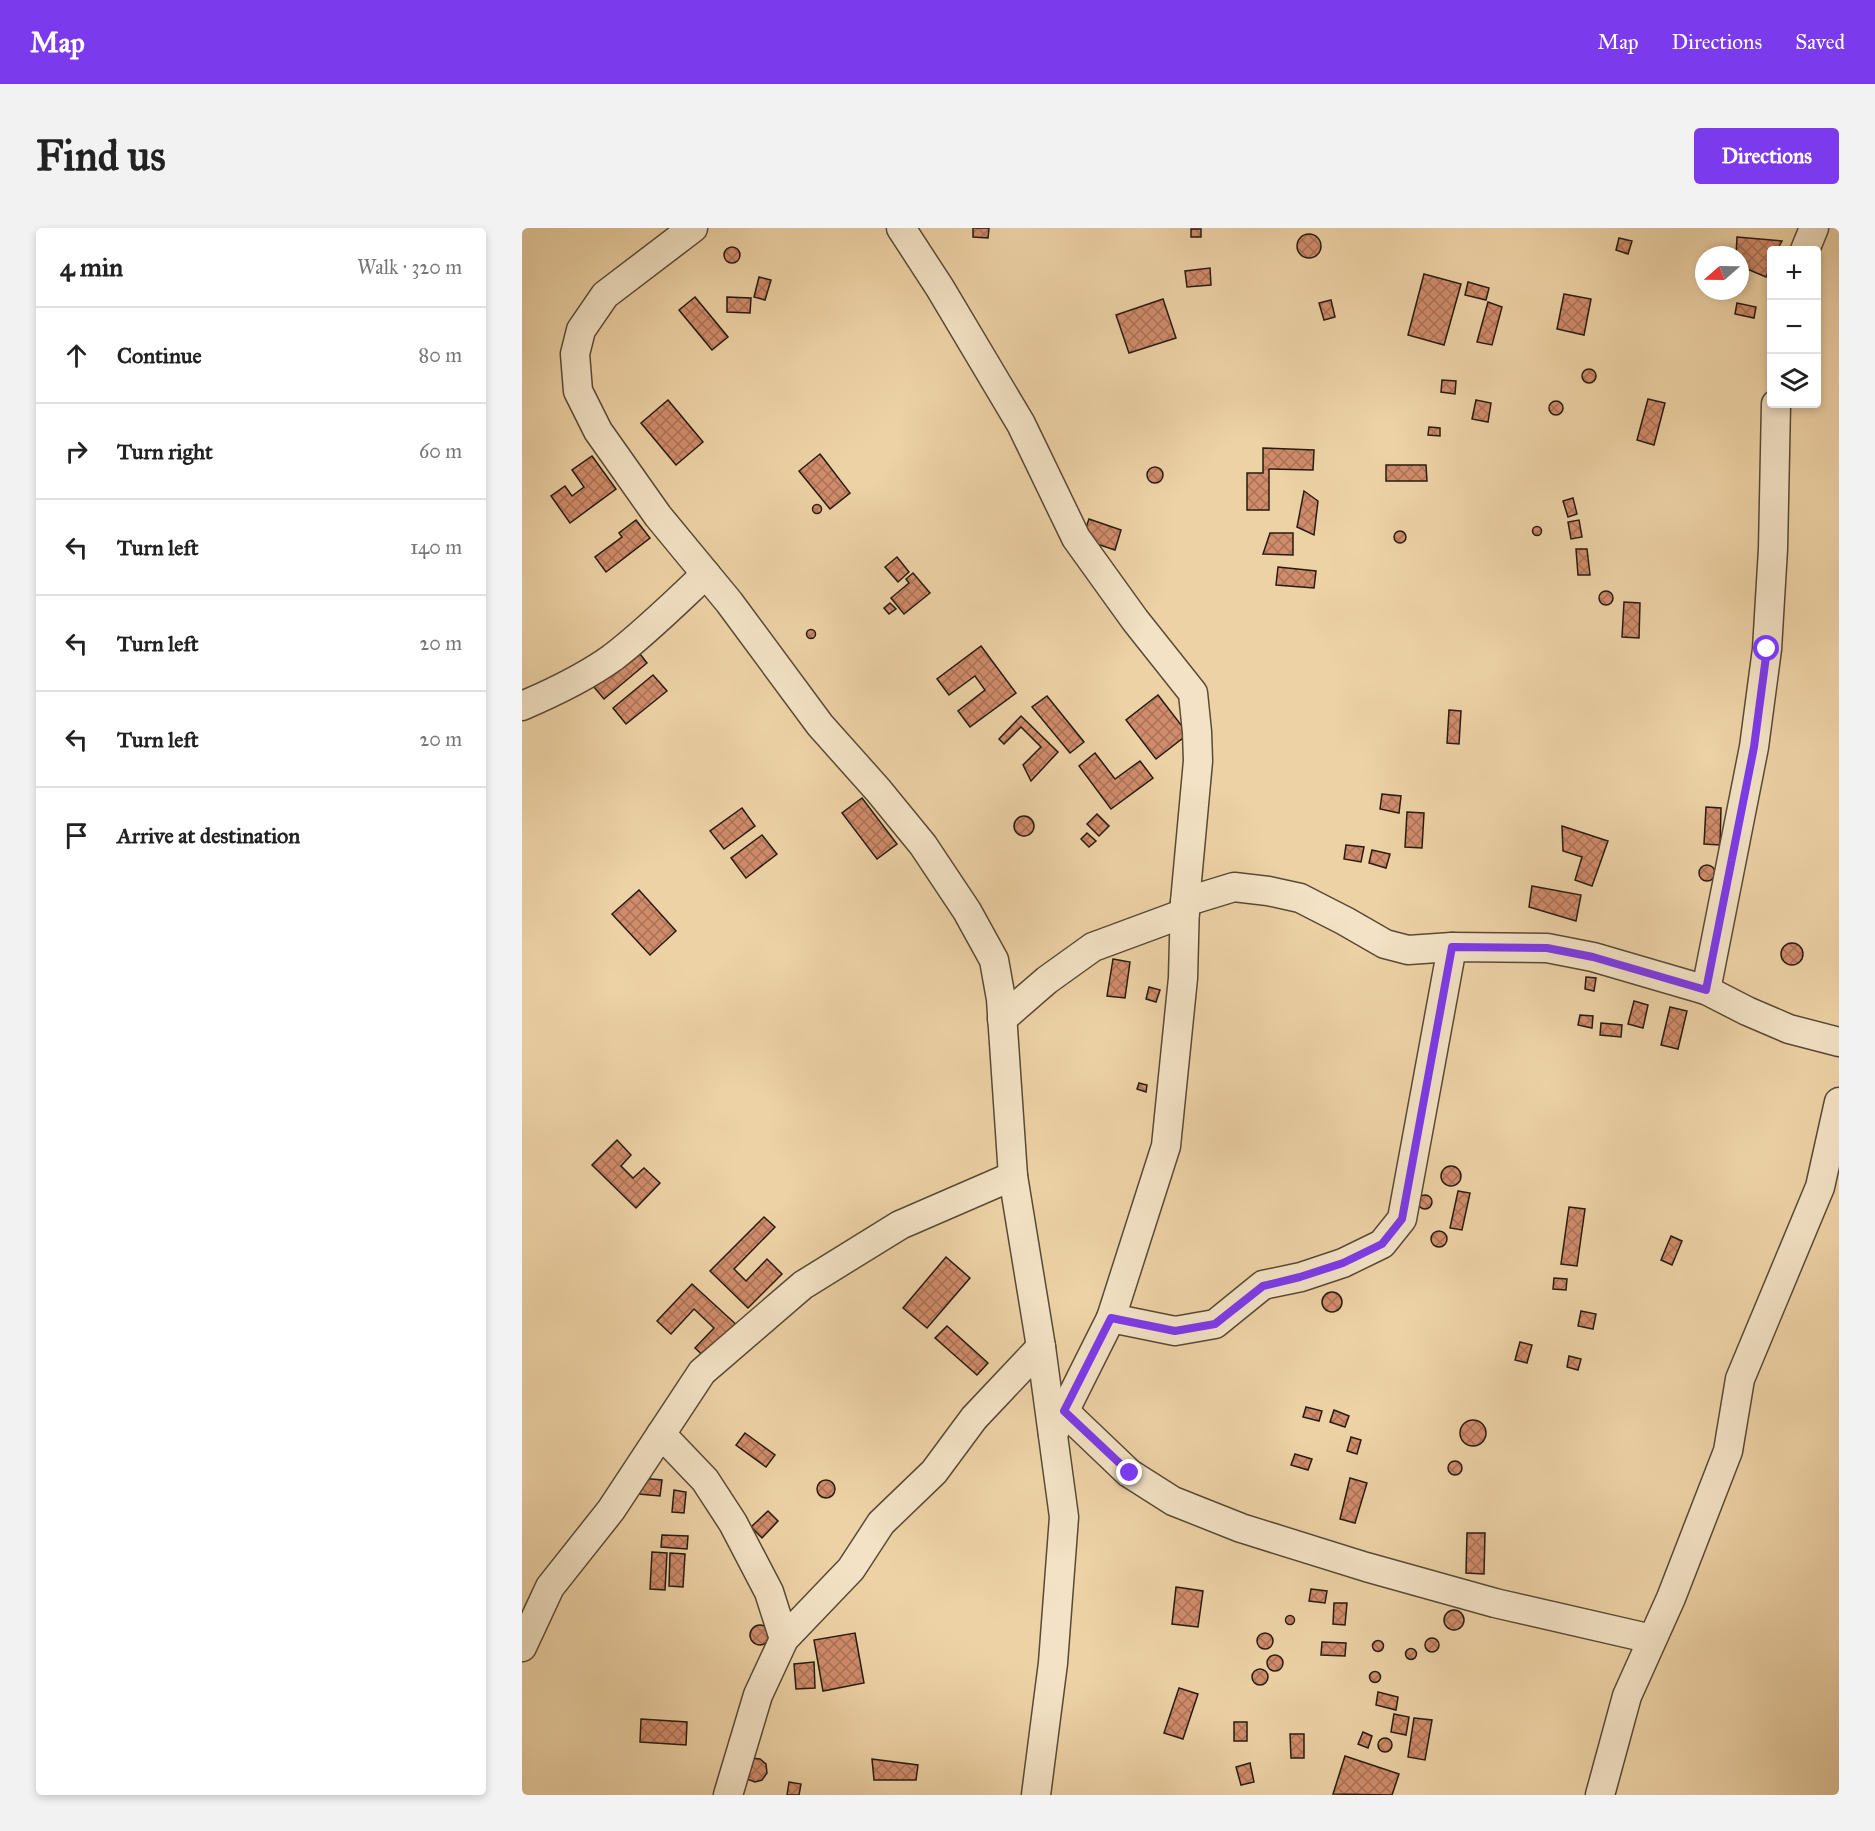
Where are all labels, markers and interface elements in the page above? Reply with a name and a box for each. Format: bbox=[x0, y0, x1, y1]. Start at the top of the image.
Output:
text: Map bbox=[30, 25, 85, 60]
text: Map bbox=[1598, 29, 1639, 55]
text: Directions bbox=[1672, 29, 1762, 55]
text: Saved bbox=[1795, 29, 1845, 55]
button: Directions bbox=[1694, 128, 1839, 184]
text: Find us bbox=[36, 130, 166, 182]
north arrow bbox=[1695, 246, 1749, 300]
map controls bbox=[1767, 246, 1821, 408]
button: + bbox=[1767, 246, 1821, 300]
text: 4 min bbox=[60, 251, 123, 283]
text: Walk · 320 m bbox=[357, 255, 462, 279]
button: − bbox=[1767, 300, 1821, 354]
icon: ahead bbox=[60, 339, 93, 372]
text: Continue bbox=[117, 342, 202, 369]
text: 80 m bbox=[419, 343, 462, 367]
button: layers bbox=[1767, 354, 1821, 408]
icon: right bbox=[60, 435, 93, 468]
text: Turn right bbox=[117, 438, 213, 465]
text: 60 m bbox=[419, 439, 462, 463]
icon: left bbox=[60, 531, 93, 564]
text: Turn left bbox=[117, 534, 199, 561]
text: 140 m bbox=[410, 535, 462, 559]
icon: left bbox=[60, 627, 93, 660]
text: Turn left bbox=[117, 630, 199, 657]
text: 20 m bbox=[419, 631, 462, 655]
route start bbox=[1753, 635, 1779, 661]
icon: left bbox=[60, 723, 93, 756]
text: Turn left bbox=[117, 726, 199, 753]
text: 20 m bbox=[419, 727, 462, 751]
icon: arrive bbox=[60, 819, 93, 852]
text: Arrive at destination bbox=[117, 822, 300, 849]
route end bbox=[1116, 1459, 1142, 1485]

